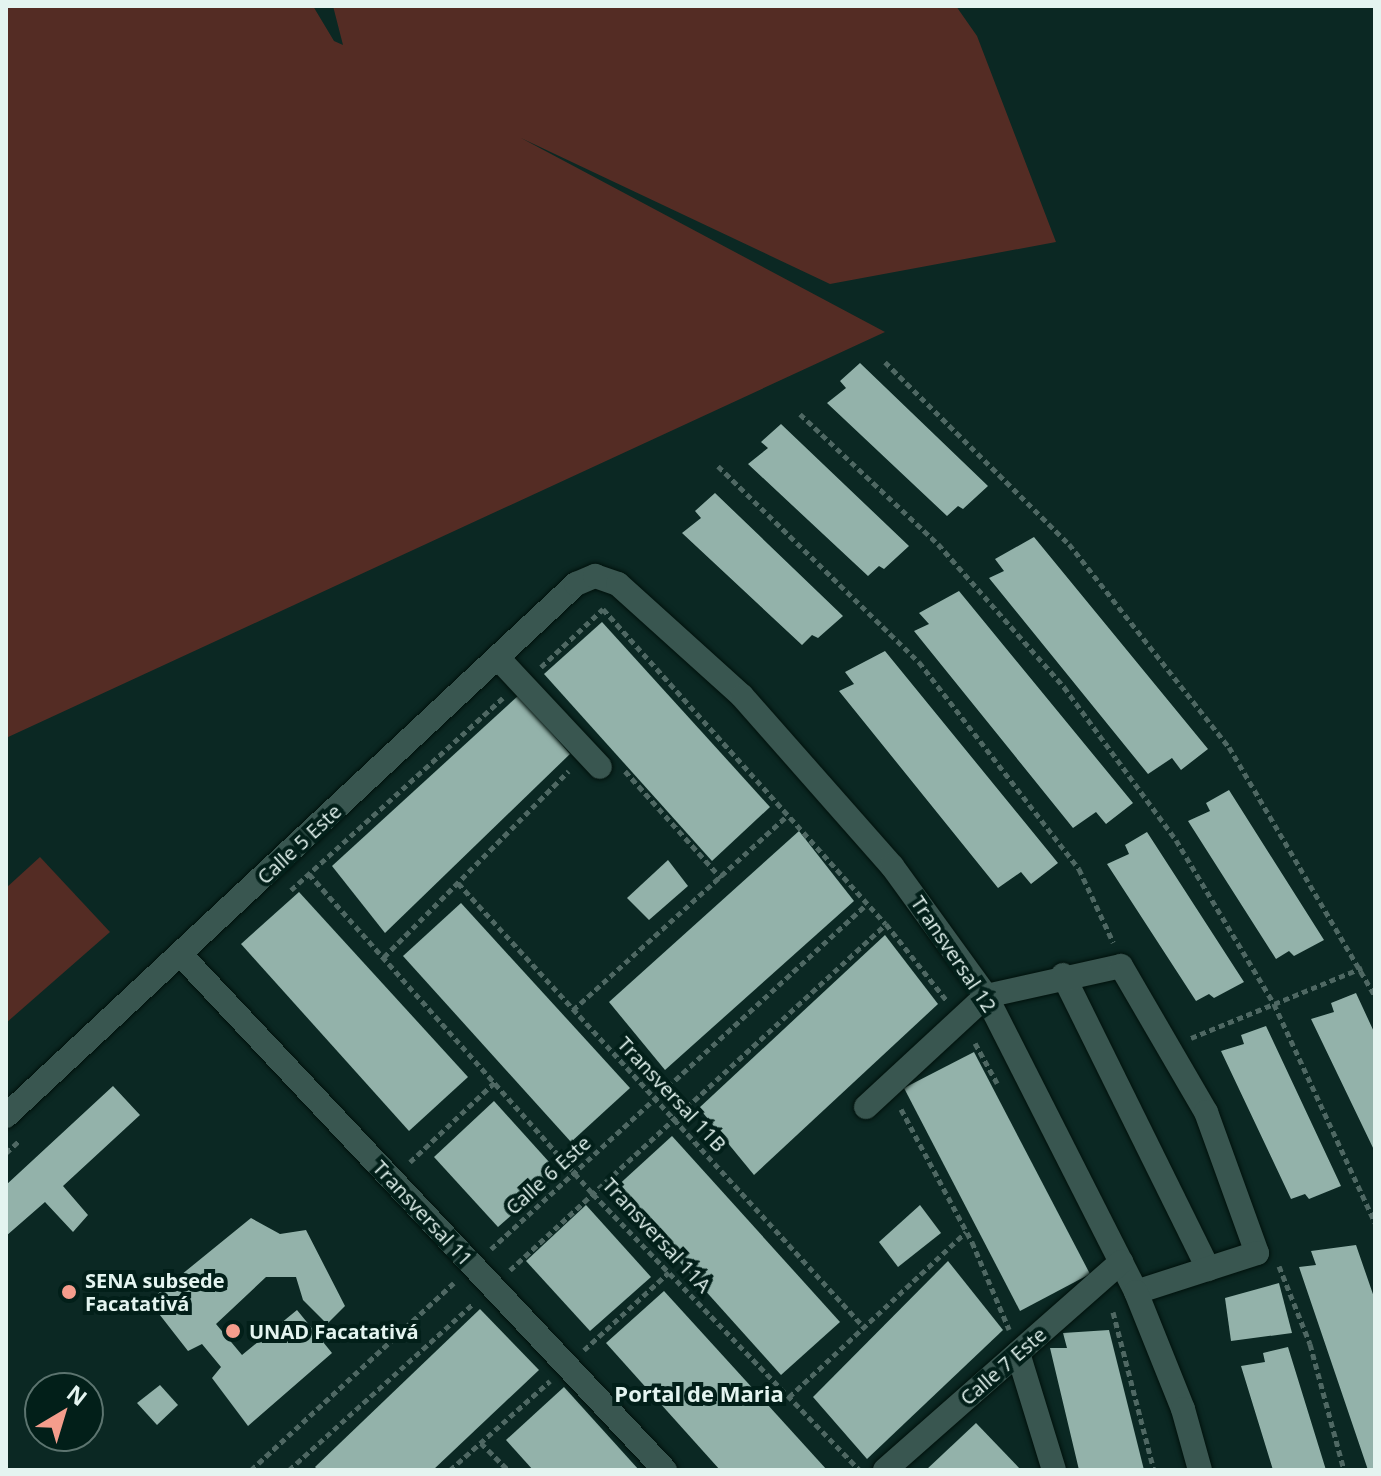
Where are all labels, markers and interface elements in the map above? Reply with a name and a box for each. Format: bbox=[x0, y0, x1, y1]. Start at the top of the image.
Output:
street label: Calle 5 Este bbox=[252, 799, 346, 889]
street label: Transversal 12 bbox=[906, 891, 1002, 1017]
street label: Transversal 11B bbox=[613, 1032, 731, 1156]
street label: Calle 6 Este bbox=[501, 1131, 595, 1219]
street label: Transversal 11 bbox=[368, 1155, 478, 1271]
street label: Transversal 11A bbox=[598, 1173, 716, 1297]
place label: SENA subsede Facatativá bbox=[85, 1268, 224, 1315]
marker: SENA subsede Facatativá bbox=[60, 1283, 78, 1301]
place label: UNAD Facatativá bbox=[249, 1319, 419, 1343]
marker: UNAD Facatativá bbox=[224, 1322, 242, 1340]
street label: Calle 7 Este bbox=[955, 1322, 1051, 1410]
north arrow bbox=[24, 1372, 104, 1452]
text: N bbox=[61, 1377, 94, 1412]
district label: Portal de Maria bbox=[614, 1381, 784, 1407]

